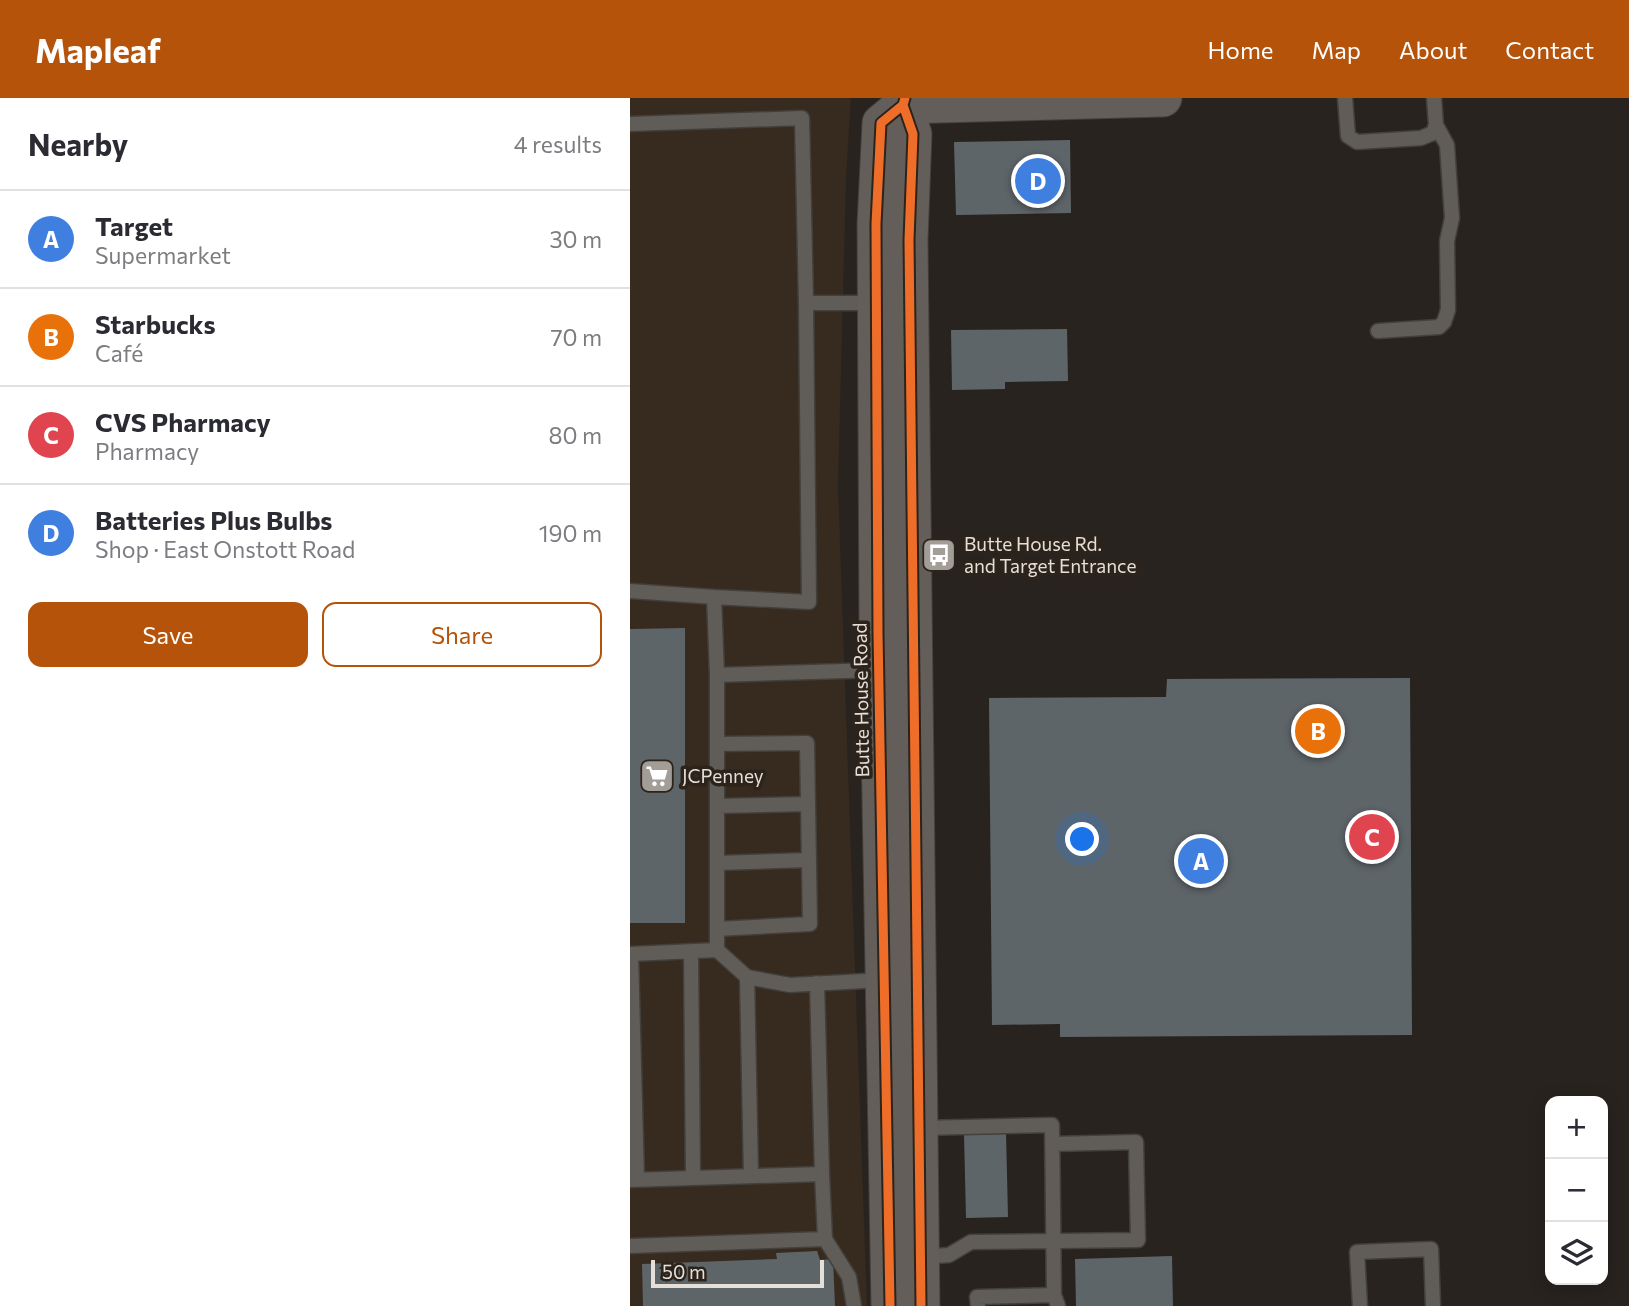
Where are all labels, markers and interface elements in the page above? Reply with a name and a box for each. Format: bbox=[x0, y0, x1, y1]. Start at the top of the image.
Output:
text: Mapleaf bbox=[35, 29, 161, 70]
text: Home bbox=[1208, 35, 1274, 64]
text: Map bbox=[1312, 35, 1361, 64]
text: About bbox=[1399, 35, 1467, 64]
text: Contact bbox=[1505, 35, 1594, 64]
text: Nearby bbox=[28, 125, 128, 162]
text: 4 results bbox=[514, 130, 602, 158]
pin: D bbox=[1015, 155, 1061, 207]
text: Target bbox=[95, 210, 173, 241]
text: A bbox=[43, 225, 59, 253]
text: 30 m bbox=[549, 225, 602, 253]
text: Supermarket bbox=[95, 241, 231, 269]
text: Starbucks bbox=[95, 308, 216, 339]
text: B bbox=[43, 323, 59, 351]
text: 70 m bbox=[550, 323, 602, 351]
text: Café bbox=[95, 339, 143, 367]
text: CVS Pharmacy bbox=[95, 406, 271, 437]
text: C bbox=[43, 421, 59, 449]
text: 80 m bbox=[549, 421, 602, 449]
text: Pharmacy bbox=[95, 437, 199, 465]
text: Batteries Plus Bulbs bbox=[95, 504, 332, 535]
text: D bbox=[43, 519, 59, 547]
text: 190 m bbox=[539, 519, 602, 547]
place label: Butte House Rd. and Target Entrance bbox=[964, 532, 1137, 577]
text: Shop · East Onstott Road bbox=[95, 535, 355, 563]
bus stop icon: Butte House Rd. and Target Entrance bbox=[920, 536, 958, 574]
button: Save bbox=[28, 602, 308, 667]
button: Share bbox=[322, 602, 602, 667]
street label: Butte House Road bbox=[848, 622, 873, 778]
pin: B bbox=[1295, 705, 1341, 757]
supermarket icon: JCPenney bbox=[638, 757, 676, 795]
place label: JCPenney bbox=[682, 764, 764, 787]
pin: C bbox=[1349, 811, 1395, 863]
your location bbox=[1065, 822, 1099, 856]
pin: A bbox=[1178, 835, 1224, 887]
map controls bbox=[1545, 1096, 1608, 1285]
button: + bbox=[1545, 1096, 1608, 1159]
button: − bbox=[1545, 1159, 1608, 1222]
button: layers bbox=[1545, 1222, 1608, 1285]
scale bar bbox=[651, 1257, 824, 1289]
text: 50 m bbox=[662, 1260, 706, 1283]

